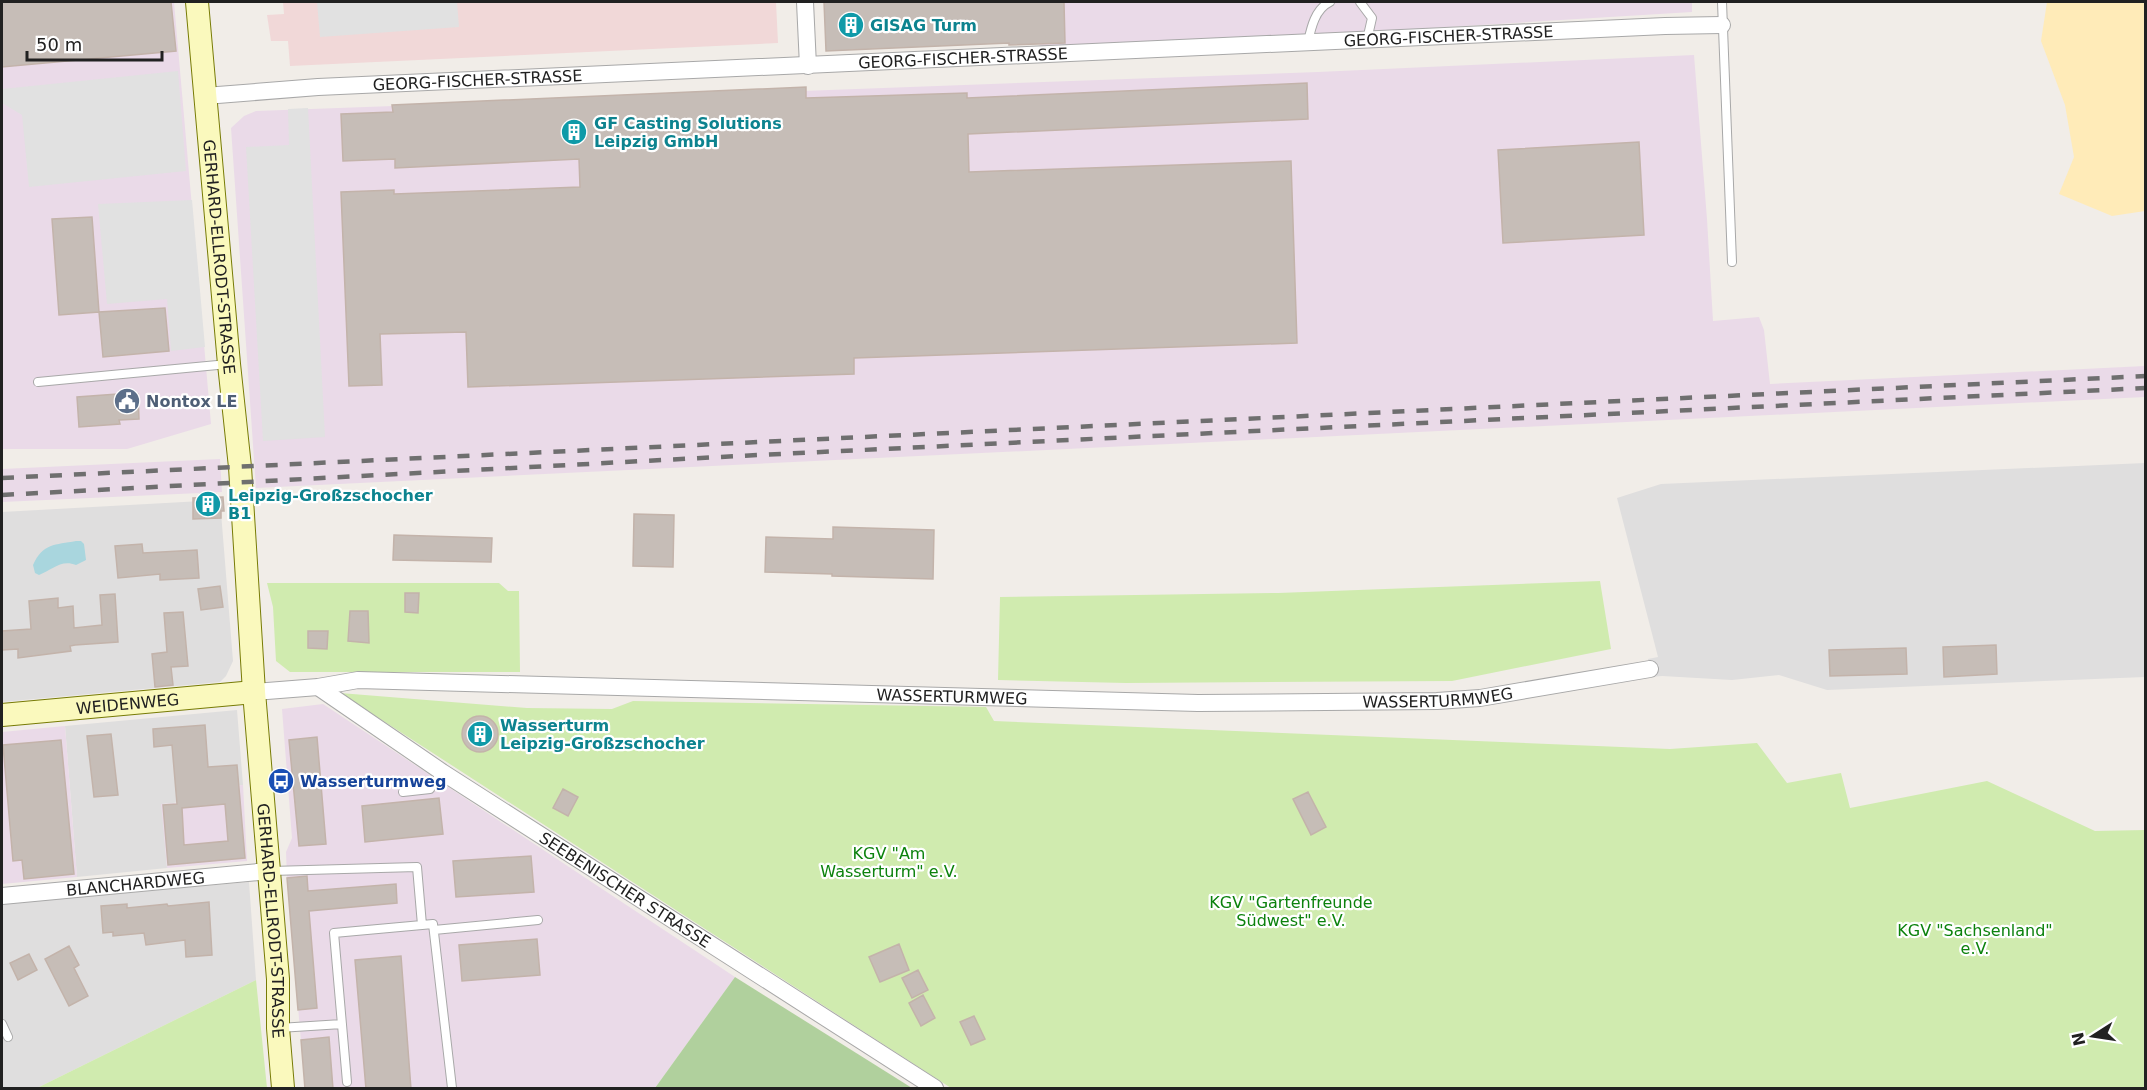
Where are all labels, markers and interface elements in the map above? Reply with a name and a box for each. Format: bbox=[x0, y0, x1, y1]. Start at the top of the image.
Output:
building icon: GISAG Turm bbox=[836, 10, 866, 40]
place label: GISAG Turm bbox=[870, 16, 977, 35]
street label: GEORG-FISCHER-STRASSE bbox=[1343, 22, 1554, 50]
scale bar bbox=[27, 24, 162, 62]
text: 50 m bbox=[36, 34, 82, 55]
street label: GEORG-FISCHER-STRASSE bbox=[858, 44, 1068, 72]
street label: GEORG-FISCHER-STRASSE bbox=[372, 66, 583, 94]
place label: GF Casting Solutions Leipzig GmbH bbox=[594, 114, 782, 151]
building icon: GF Casting Solutions Leipzig GmbH bbox=[559, 117, 589, 147]
street label: GERHARD-ELLRODT-STRASSE bbox=[200, 139, 240, 375]
public building icon: Nontox LE bbox=[112, 386, 142, 416]
place label: Nontox LE bbox=[146, 392, 237, 411]
place label: Leipzig-Großzschocher B1 bbox=[228, 486, 433, 523]
building icon: Leipzig-Großzschocher B1 bbox=[193, 489, 223, 519]
street label: WASSERTURMWEG bbox=[1362, 683, 1514, 711]
street label: WASSERTURMWEG bbox=[876, 685, 1028, 708]
street label: WEIDENWEG bbox=[75, 689, 180, 718]
place label: Wasserturm Leipzig-Großzschocher bbox=[500, 716, 705, 753]
building icon: Wasserturm Leipzig-Großzschocher bbox=[465, 719, 495, 749]
bus stop icon: Wasserturmweg bbox=[266, 766, 296, 796]
place label: Wasserturmweg bbox=[300, 772, 446, 791]
street label: GERHARD-ELLRODT-STRASSE bbox=[254, 803, 288, 1039]
street label: SEEBENISCHER STRASSE bbox=[536, 828, 714, 951]
park label: KGV "Am Wasserturm" e.V. bbox=[820, 844, 958, 881]
street label: BLANCHARDWEG bbox=[65, 868, 206, 899]
park label: KGV "Gartenfreunde Südwest" e.V. bbox=[1209, 893, 1373, 930]
park label: KGV "Sachsenland" e.V. bbox=[1897, 921, 2053, 958]
north arrow bbox=[2063, 1006, 2123, 1066]
text: N bbox=[2068, 1030, 2090, 1048]

